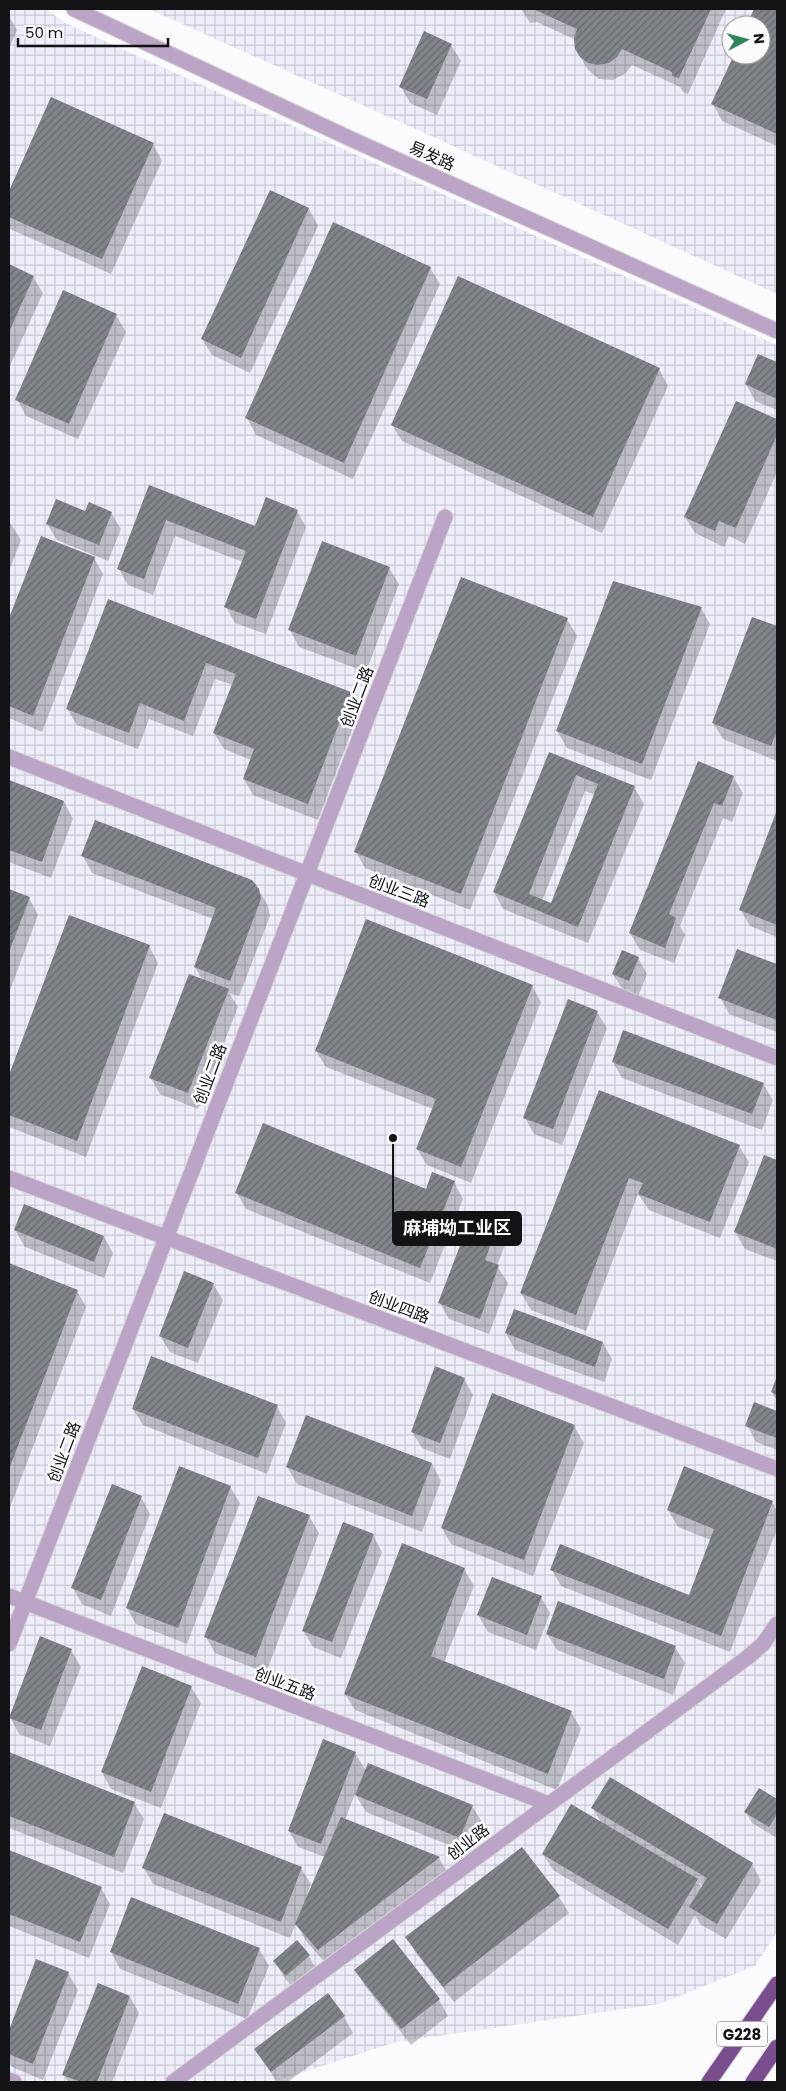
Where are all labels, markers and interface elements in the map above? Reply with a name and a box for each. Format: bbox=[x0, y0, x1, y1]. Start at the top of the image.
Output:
scale bar bbox=[18, 15, 168, 47]
north arrow bbox=[721, 15, 771, 65]
text: 50 m bbox=[25, 22, 63, 43]
text: N bbox=[748, 32, 769, 45]
street label: 易发路 bbox=[405, 136, 459, 176]
street label: 创业二路 bbox=[335, 663, 379, 731]
street label: 创业三路 bbox=[365, 869, 433, 913]
street label: 创业二路 bbox=[188, 1040, 232, 1108]
callout: 麻埔坳工业区 bbox=[393, 1212, 521, 1245]
text: 麻埔坳工业区 bbox=[403, 1215, 511, 1240]
street label: 创业四路 bbox=[365, 1285, 433, 1329]
street label: 创业二路 bbox=[42, 1418, 86, 1486]
street label: 创业五路 bbox=[251, 1662, 319, 1706]
street label: 创业路 bbox=[442, 1818, 494, 1866]
road number: G228 bbox=[717, 2022, 767, 2046]

